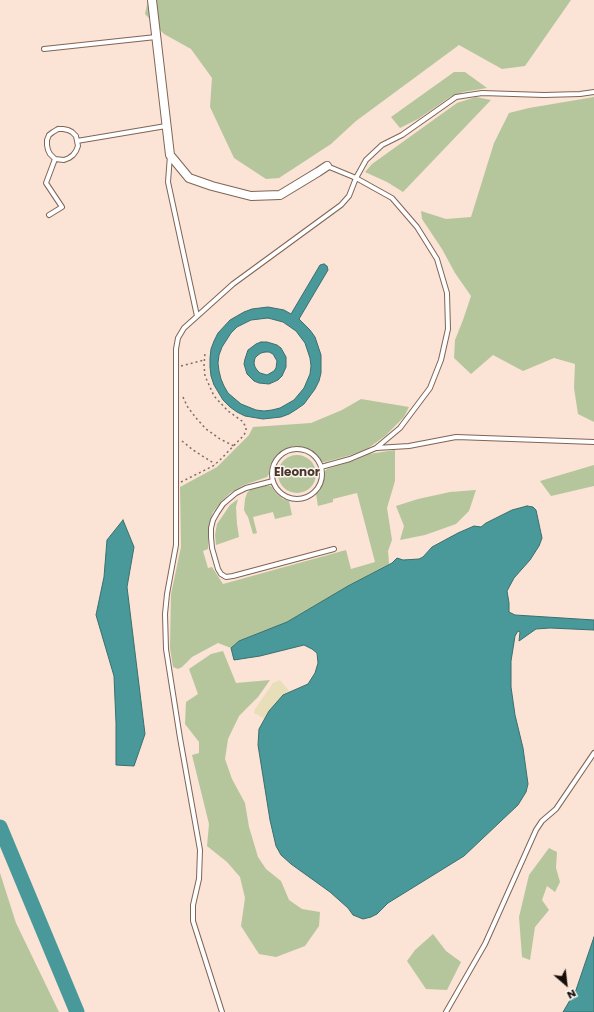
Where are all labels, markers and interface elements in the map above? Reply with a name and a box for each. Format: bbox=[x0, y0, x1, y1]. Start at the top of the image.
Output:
district label: Eleonor bbox=[274, 466, 320, 480]
north arrow bbox=[546, 964, 586, 1004]
text: N bbox=[564, 986, 579, 1004]

